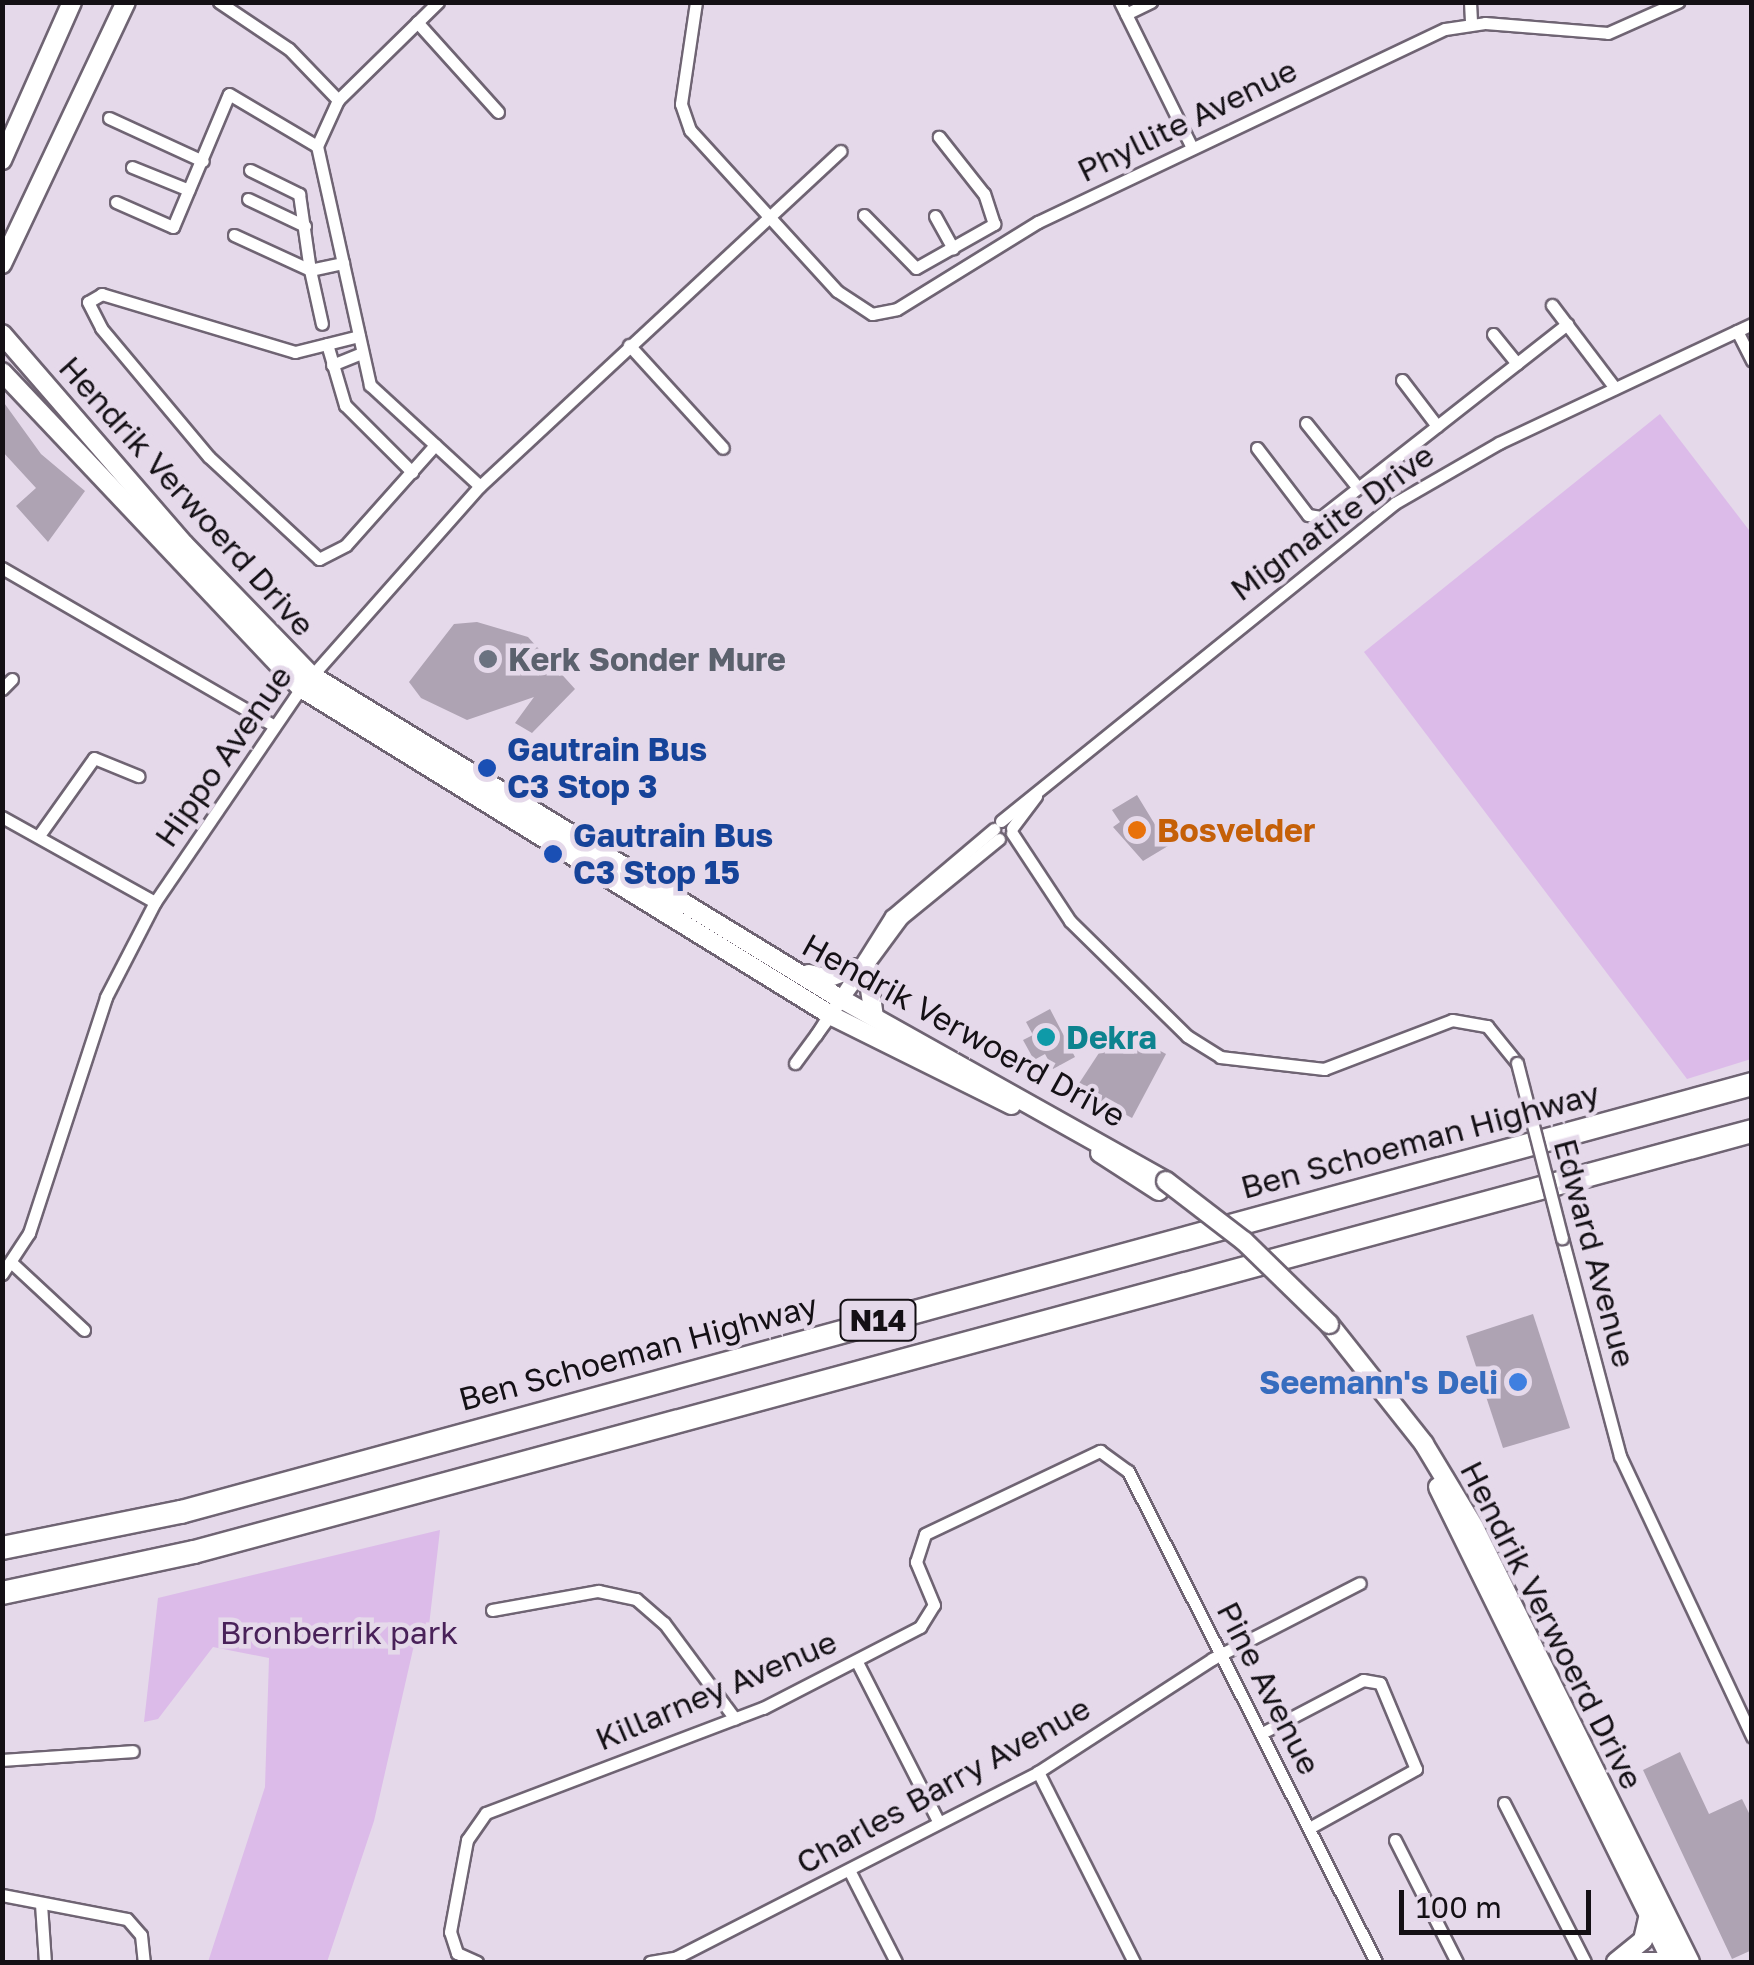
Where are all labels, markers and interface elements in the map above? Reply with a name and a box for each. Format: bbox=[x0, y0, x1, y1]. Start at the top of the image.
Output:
street label: Phyllite Avenue bbox=[1071, 50, 1303, 190]
street label: Hendrik Verwoerd Drive bbox=[51, 348, 323, 644]
street label: Migmatite Drive bbox=[1223, 435, 1441, 609]
place label: Kerk Sonder Mure bbox=[508, 640, 786, 678]
marker: Kerk Sonder Mure bbox=[477, 648, 499, 670]
street label: Hippo Avenue bbox=[146, 658, 300, 854]
place label: Gautrain Bus C3 Stop 3 bbox=[507, 731, 707, 806]
marker: Gautrain Bus C3 Stop 3 bbox=[476, 757, 498, 779]
place label: Bosvelder bbox=[1157, 811, 1315, 849]
place label: Gautrain Bus C3 Stop 15 bbox=[573, 817, 773, 892]
marker: Bosvelder bbox=[1126, 819, 1148, 841]
marker: Gautrain Bus C3 Stop 15 bbox=[542, 843, 564, 865]
street label: Hendrik Verwoerd Drive bbox=[796, 925, 1132, 1135]
place label: Dekra bbox=[1066, 1018, 1157, 1056]
marker: Dekra bbox=[1035, 1026, 1057, 1048]
street label: Ben Schoeman Highway bbox=[1236, 1074, 1604, 1206]
street label: Edward Avenue bbox=[1546, 1135, 1644, 1371]
street label: Ben Schoeman Highway bbox=[454, 1286, 822, 1418]
road number: N14 bbox=[838, 1295, 918, 1345]
place label: Seemann's Deli bbox=[1259, 1363, 1498, 1401]
marker: Seemann's Deli bbox=[1507, 1371, 1529, 1393]
street label: Hendrik Verwoerd Drive bbox=[1452, 1455, 1652, 1795]
street label: Pine Avenue bbox=[1209, 1595, 1329, 1781]
park label: Bronberrik park bbox=[220, 1613, 458, 1651]
street label: Killarney Avenue bbox=[590, 1622, 842, 1758]
street label: Charles Barry Avenue bbox=[789, 1688, 1097, 1882]
scale bar bbox=[1404, 1870, 1596, 1932]
text: 100 m bbox=[1416, 1889, 1502, 1925]

